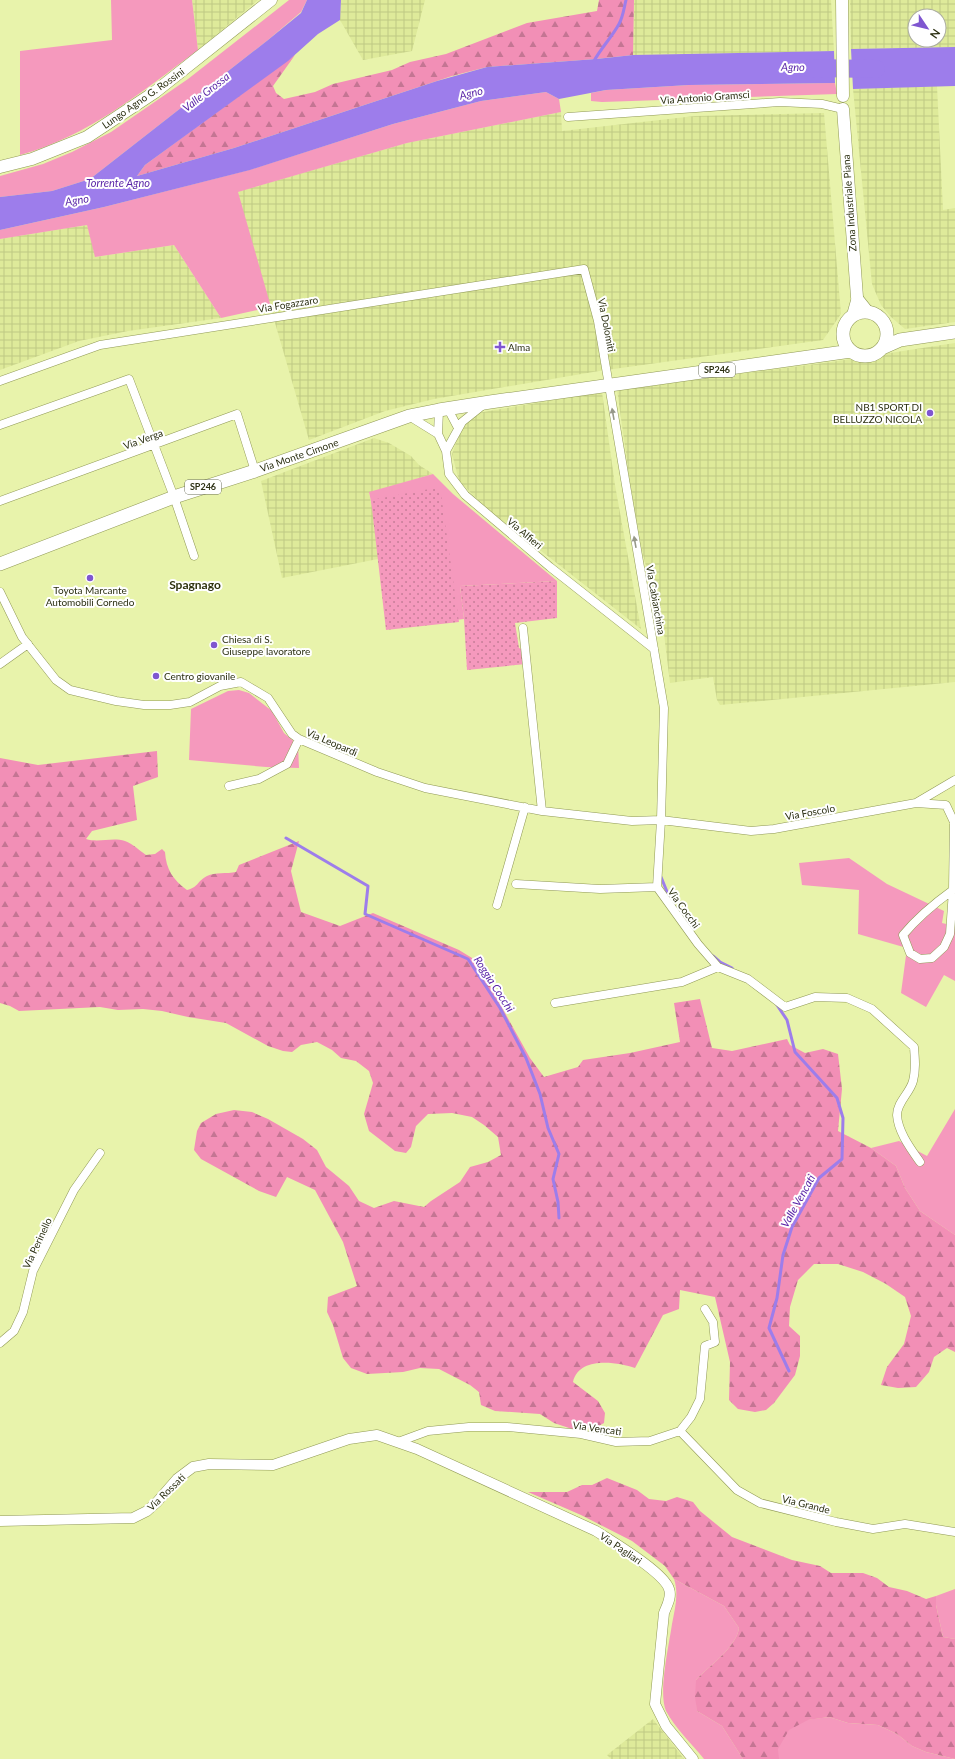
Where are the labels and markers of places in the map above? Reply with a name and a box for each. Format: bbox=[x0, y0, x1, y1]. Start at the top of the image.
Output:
place label: Alma bbox=[508, 341, 530, 353]
marker: Alma bbox=[495, 342, 505, 352]
place label: NB1 SPORT DI BELLUZZO NICOLA bbox=[833, 401, 922, 425]
marker: NB1 SPORT DI BELLUZZO NICOLA bbox=[925, 408, 935, 418]
marker: Toyota Marcante Automobili Cornedo bbox=[85, 573, 95, 583]
place label: Toyota Marcante Automobili Cornedo bbox=[46, 584, 135, 608]
place label: Chiesa di S. Giuseppe lavoratore bbox=[222, 633, 310, 657]
marker: Chiesa di S. Giuseppe lavoratore bbox=[209, 640, 219, 650]
place label: Centro giovanile bbox=[164, 670, 235, 682]
marker: Centro giovanile bbox=[151, 671, 161, 681]

